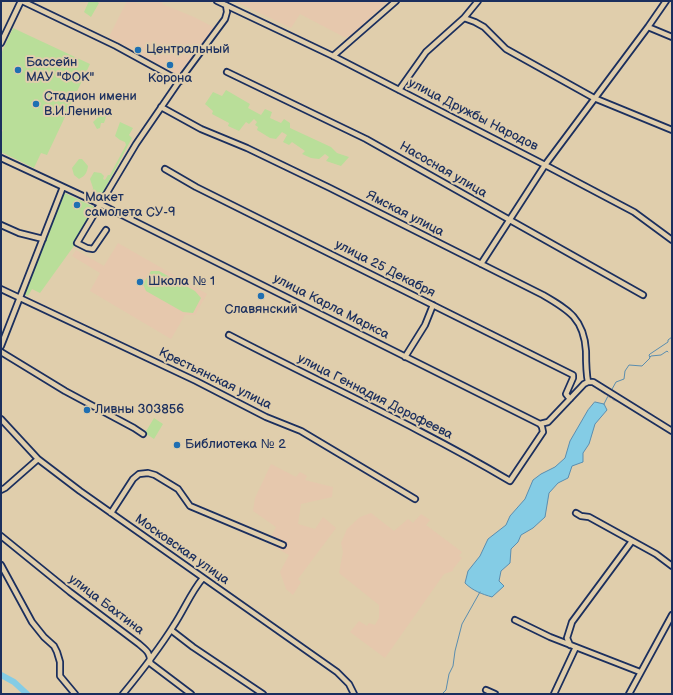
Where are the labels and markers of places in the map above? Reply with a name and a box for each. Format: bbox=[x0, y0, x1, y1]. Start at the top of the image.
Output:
place label: Центральный bbox=[146, 42, 230, 58]
marker: Центральный bbox=[133, 45, 143, 55]
place label: Бассейн МАУ "ФОК" bbox=[26, 55, 94, 86]
marker: Корона bbox=[165, 60, 175, 70]
marker: Бассейн МАУ "ФОК" bbox=[13, 65, 23, 75]
place label: Корона bbox=[148, 71, 192, 87]
place label: Стадион имени В.И.Ленина bbox=[44, 89, 137, 120]
marker: Стадион имени В.И.Ленина bbox=[31, 99, 41, 109]
place label: Макет самолета СУ-9 bbox=[85, 190, 175, 221]
marker: Макет самолета СУ-9 bbox=[72, 200, 82, 210]
place label: Школа № 1 bbox=[148, 274, 215, 290]
marker: Школа № 1 bbox=[135, 277, 145, 287]
marker: Славянский bbox=[256, 291, 266, 301]
place label: Славянский bbox=[224, 302, 298, 318]
place label: Ливны 303856 bbox=[95, 402, 184, 418]
marker: Ливны 303856 bbox=[82, 405, 92, 415]
place label: Библиотека № 2 bbox=[185, 437, 286, 453]
marker: Библиотека № 2 bbox=[172, 440, 182, 450]

